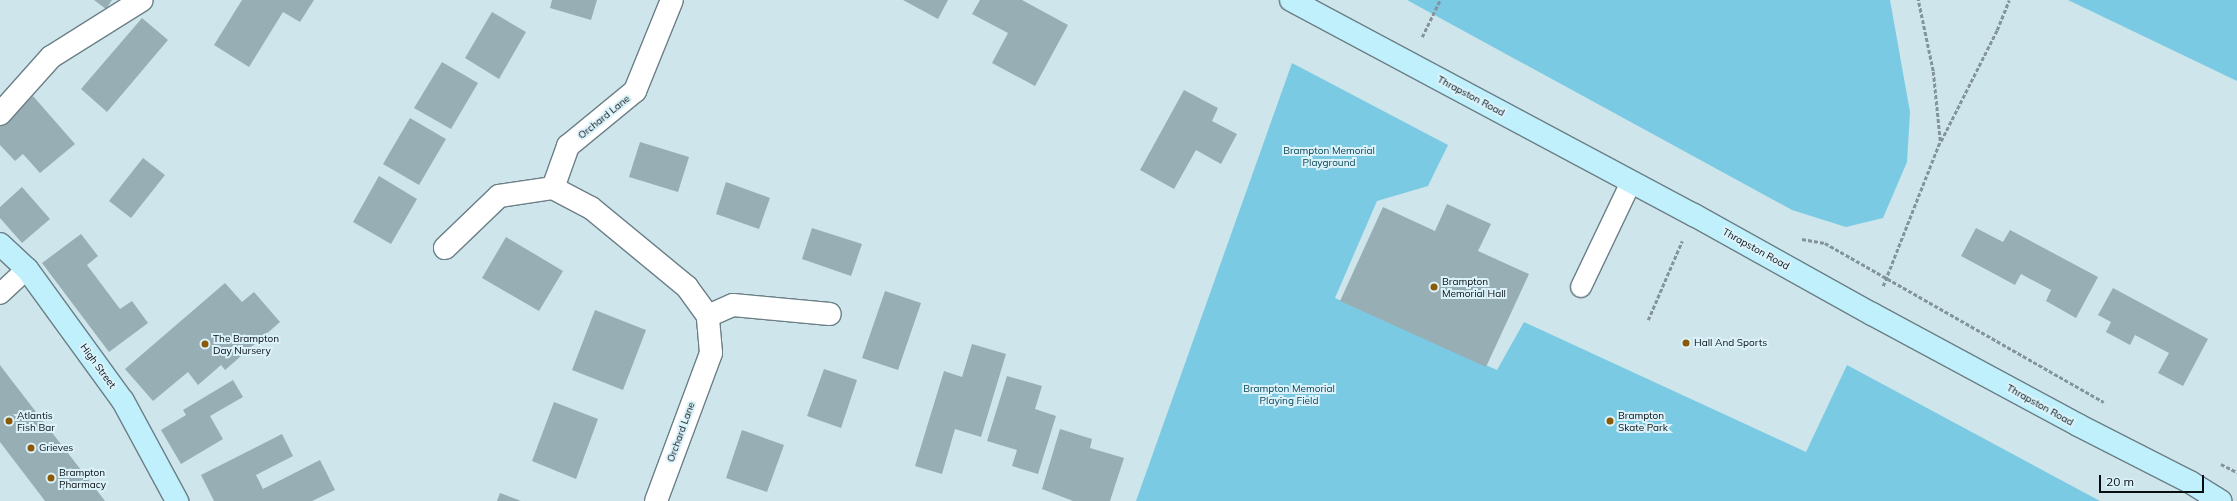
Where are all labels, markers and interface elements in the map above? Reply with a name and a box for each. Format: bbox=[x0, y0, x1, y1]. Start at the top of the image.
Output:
street label: Thrapston Road bbox=[1435, 73, 1507, 119]
street label: Orchard Lane bbox=[576, 93, 632, 141]
park label: Brampton Memorial Playground bbox=[1283, 144, 1375, 168]
street label: Thrapston Road bbox=[1720, 226, 1792, 272]
place label: Brampton Memorial Hall bbox=[1442, 275, 1506, 298]
marker: Brampton Memorial Hall bbox=[1429, 282, 1439, 292]
place label: The Brampton Day Nursery bbox=[213, 332, 279, 356]
place label: Hall And Sports bbox=[1694, 337, 1767, 349]
marker: Hall And Sports bbox=[1681, 338, 1691, 348]
marker: The Brampton Day Nursery bbox=[200, 339, 210, 349]
street label: High Street bbox=[78, 341, 118, 391]
park label: Brampton Memorial Playing Field bbox=[1243, 382, 1335, 406]
street label: Thrapston Road bbox=[2004, 382, 2076, 428]
street label: Orchard Lane bbox=[665, 400, 697, 464]
place label: Atlantis Fish Bar bbox=[17, 409, 55, 432]
place label: Brampton Skate Park bbox=[1618, 409, 1668, 432]
marker: Atlantis Fish Bar bbox=[4, 416, 14, 426]
marker: Brampton Skate Park bbox=[1605, 416, 1615, 426]
place label: Grieves bbox=[39, 442, 73, 454]
marker: Grieves bbox=[26, 443, 36, 453]
place label: Brampton Pharmacy bbox=[59, 466, 106, 490]
scale bar bbox=[2101, 467, 2206, 493]
marker: Brampton Pharmacy bbox=[46, 473, 56, 483]
text: 20 m bbox=[2106, 474, 2134, 489]

